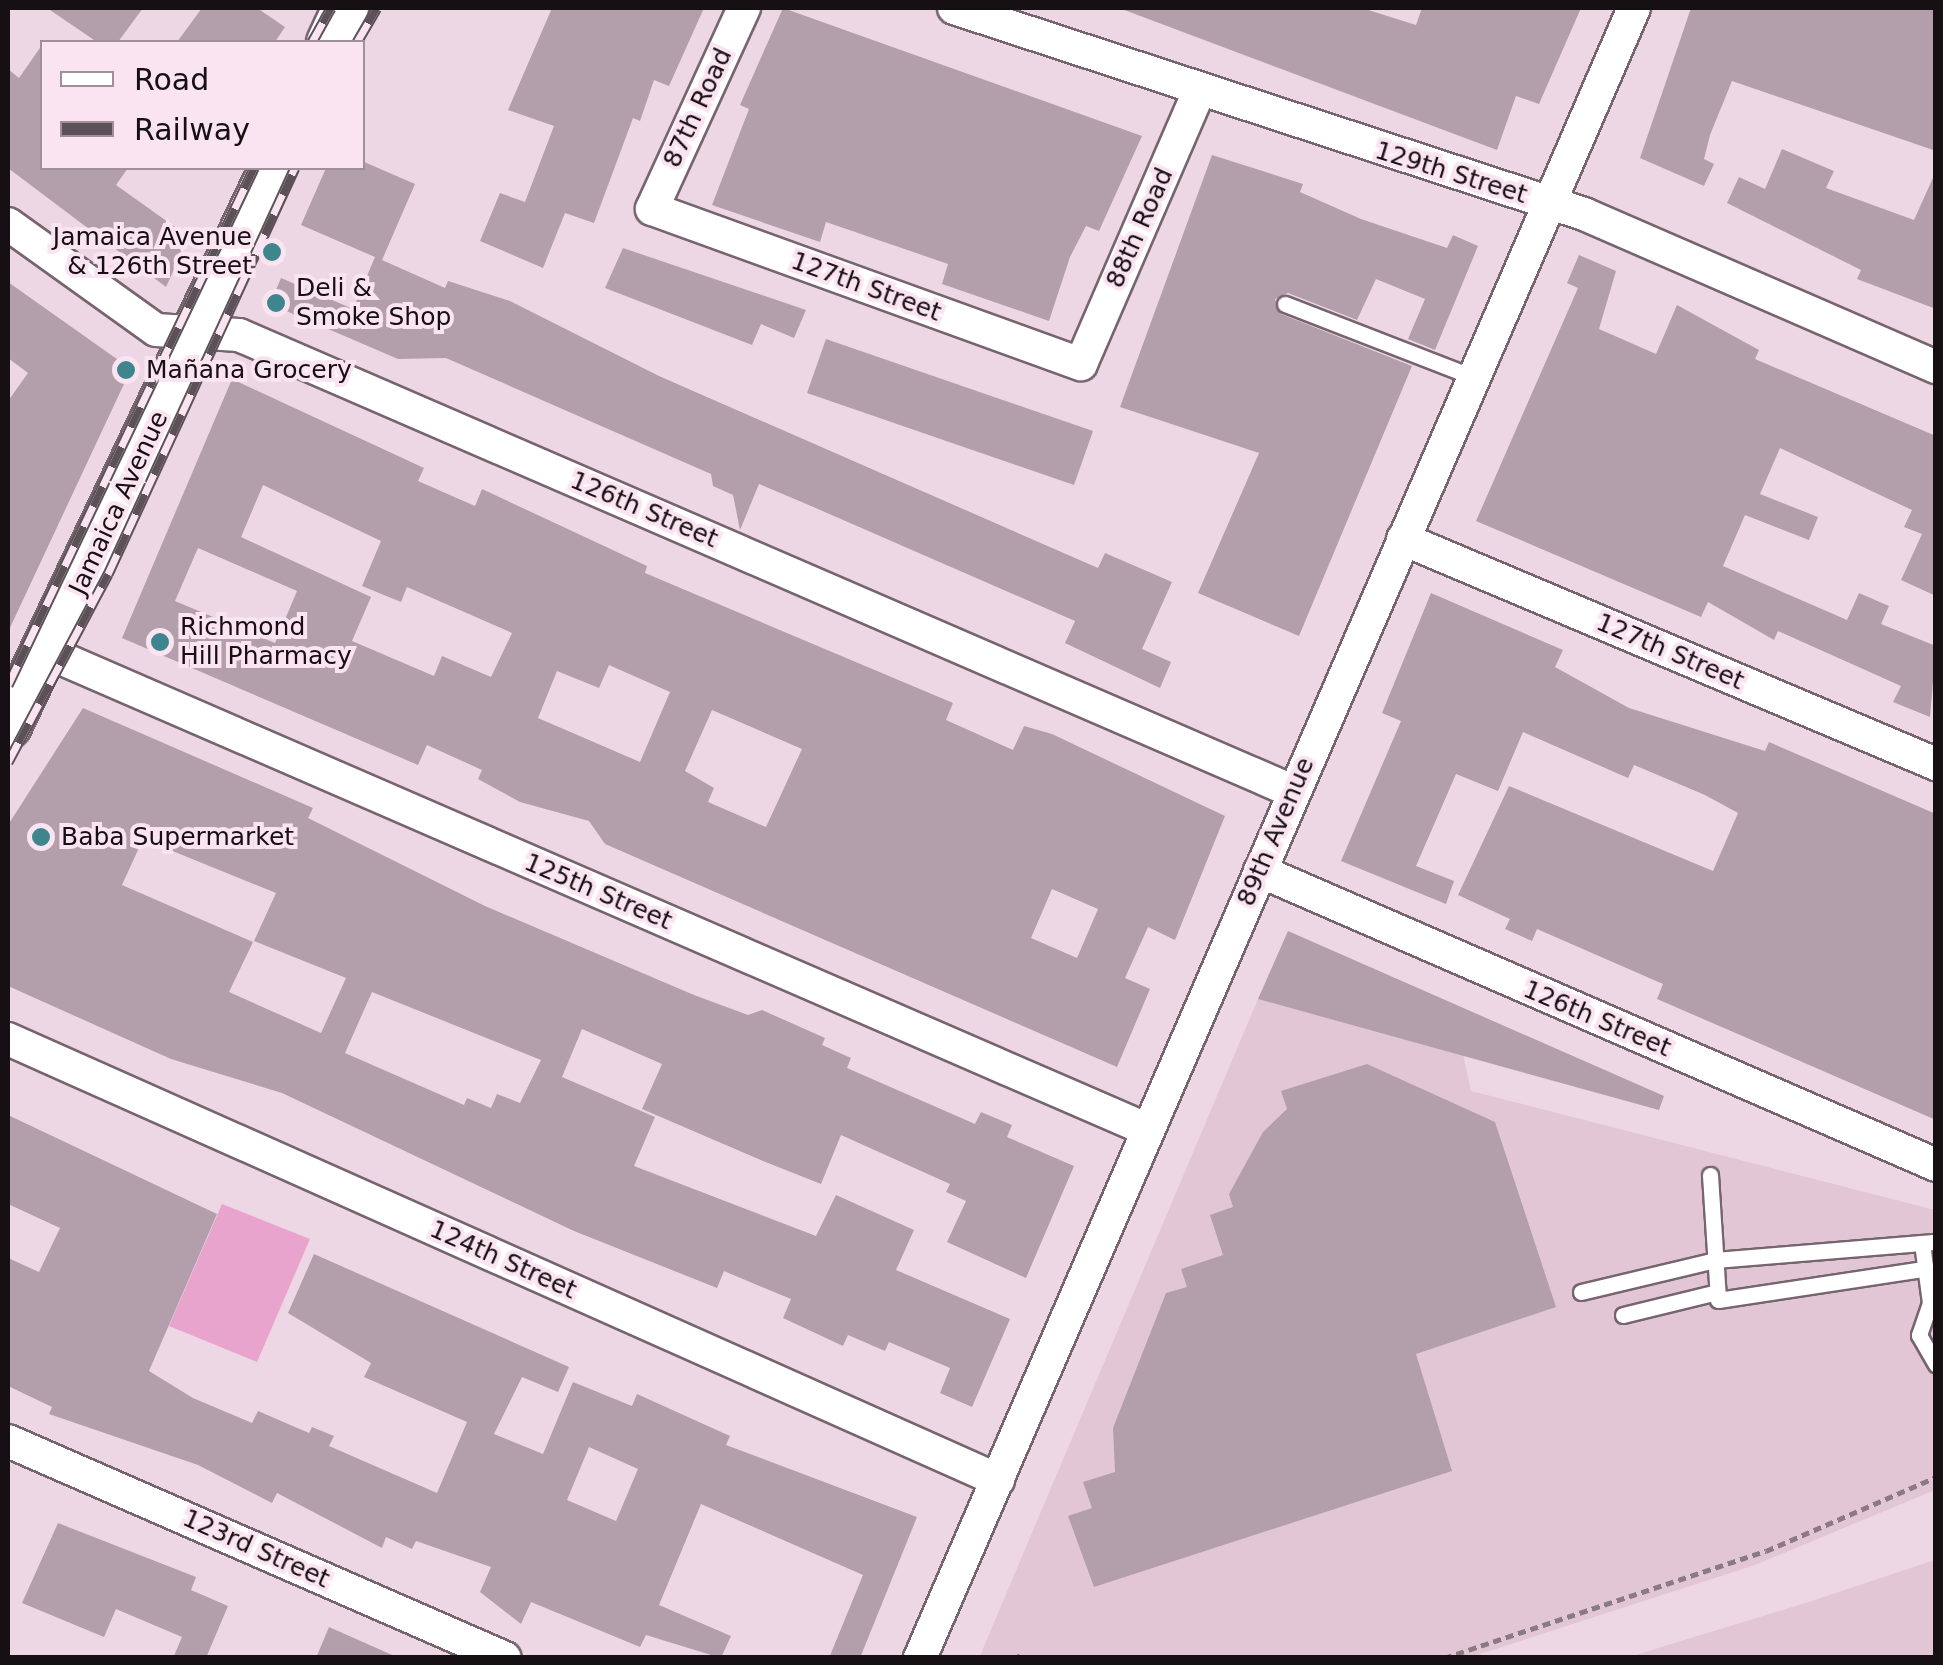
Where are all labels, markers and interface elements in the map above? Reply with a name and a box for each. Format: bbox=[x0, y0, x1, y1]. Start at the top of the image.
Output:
legend bbox=[40, 40, 365, 170]
street label: 87th Road bbox=[657, 44, 739, 172]
text: Road bbox=[134, 62, 209, 97]
text: Railway bbox=[134, 112, 250, 147]
street label: 129th Street bbox=[1371, 136, 1531, 210]
street label: 88th Road bbox=[1100, 163, 1180, 293]
place label: Jamaica Avenue & 126th Street bbox=[53, 223, 252, 282]
marker: Jamaica Avenue & 126th Street bbox=[261, 241, 283, 263]
street label: 127th Street bbox=[787, 246, 945, 328]
place label: Deli & Smoke Shop bbox=[296, 274, 451, 333]
marker: Deli & Smoke Shop bbox=[265, 292, 287, 314]
place label: Mañana Grocery bbox=[146, 355, 352, 385]
marker: Mañana Grocery bbox=[115, 359, 137, 381]
street label: Jamaica Avenue bbox=[63, 406, 175, 600]
street label: 126th Street bbox=[566, 465, 722, 555]
street label: 127th Street bbox=[1592, 607, 1748, 697]
place label: Richmond Hill Pharmacy bbox=[180, 613, 352, 672]
marker: Richmond Hill Pharmacy bbox=[149, 631, 171, 653]
street label: 89th Avenue bbox=[1231, 753, 1321, 911]
place label: Baba Supermarket bbox=[61, 822, 294, 852]
marker: Baba Supermarket bbox=[30, 826, 52, 848]
street label: 125th Street bbox=[520, 847, 676, 937]
street label: 126th Street bbox=[1519, 974, 1675, 1064]
street label: 124th Street bbox=[425, 1214, 581, 1306]
street label: 123rd Street bbox=[178, 1503, 334, 1595]

